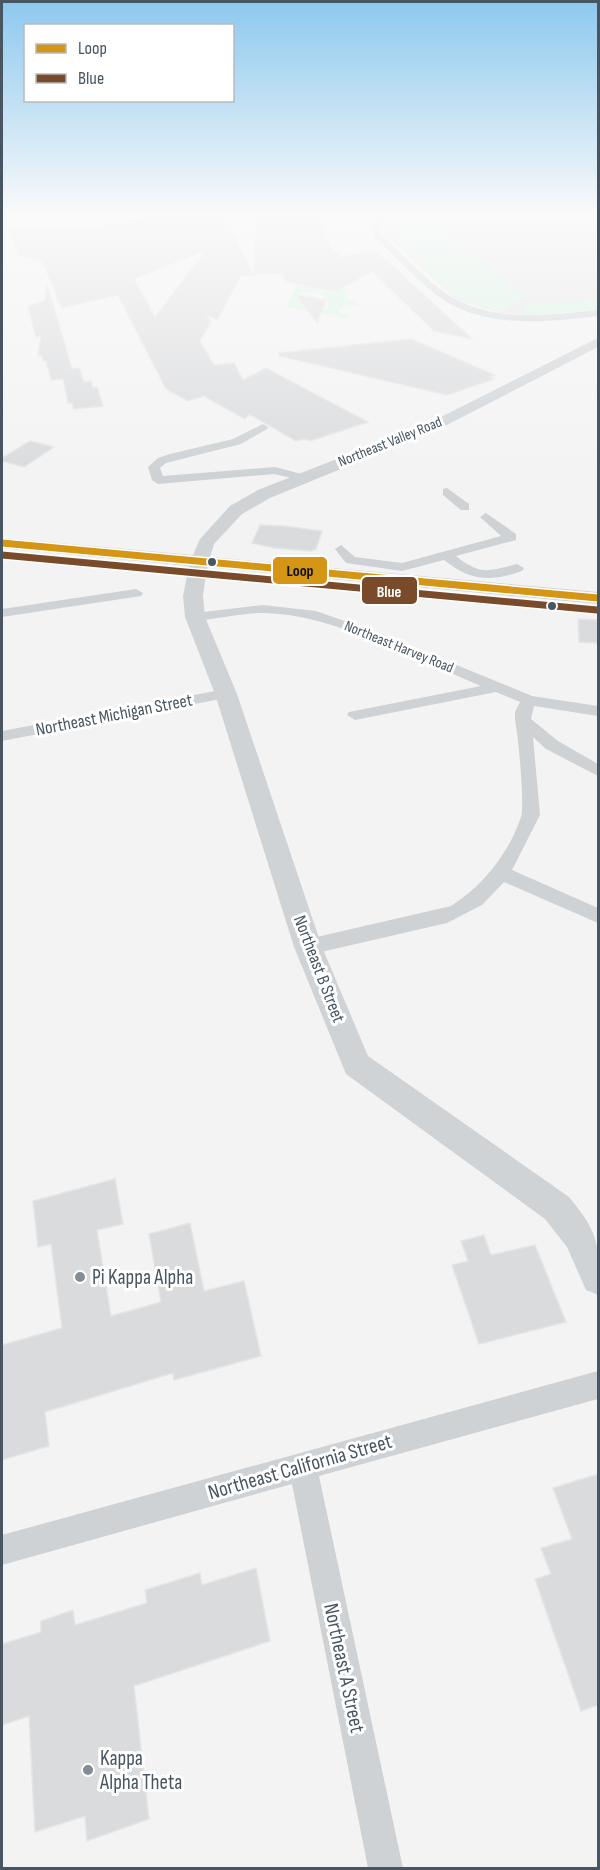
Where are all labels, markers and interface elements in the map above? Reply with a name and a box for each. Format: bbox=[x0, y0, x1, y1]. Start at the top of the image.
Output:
legend bbox=[24, 24, 234, 102]
text: Loop bbox=[78, 38, 107, 59]
text: Blue bbox=[78, 68, 104, 89]
street label: Northeast Valley Road bbox=[335, 413, 445, 471]
unlabelled marker bbox=[206, 556, 218, 568]
line badge: Loop bbox=[272, 556, 328, 585]
text: Loop bbox=[286, 562, 314, 581]
line badge: Blue bbox=[361, 576, 418, 605]
text: Blue bbox=[377, 583, 401, 602]
unlabelled marker bbox=[546, 600, 558, 612]
street label: Northeast Harvey Road bbox=[342, 616, 456, 678]
street label: Northeast Michigan Street bbox=[34, 689, 195, 740]
street label: Northeast B Street bbox=[289, 912, 349, 1026]
place label: Pi Kappa Alpha bbox=[92, 1265, 193, 1290]
marker: Pi Kappa Alpha bbox=[73, 1270, 87, 1284]
street label: Northeast California Street bbox=[205, 1429, 395, 1505]
street label: Northeast A Street bbox=[318, 1601, 370, 1735]
place label: Kappa Alpha Theta bbox=[99, 1746, 182, 1795]
marker: Kappa Alpha Theta bbox=[81, 1763, 95, 1777]

